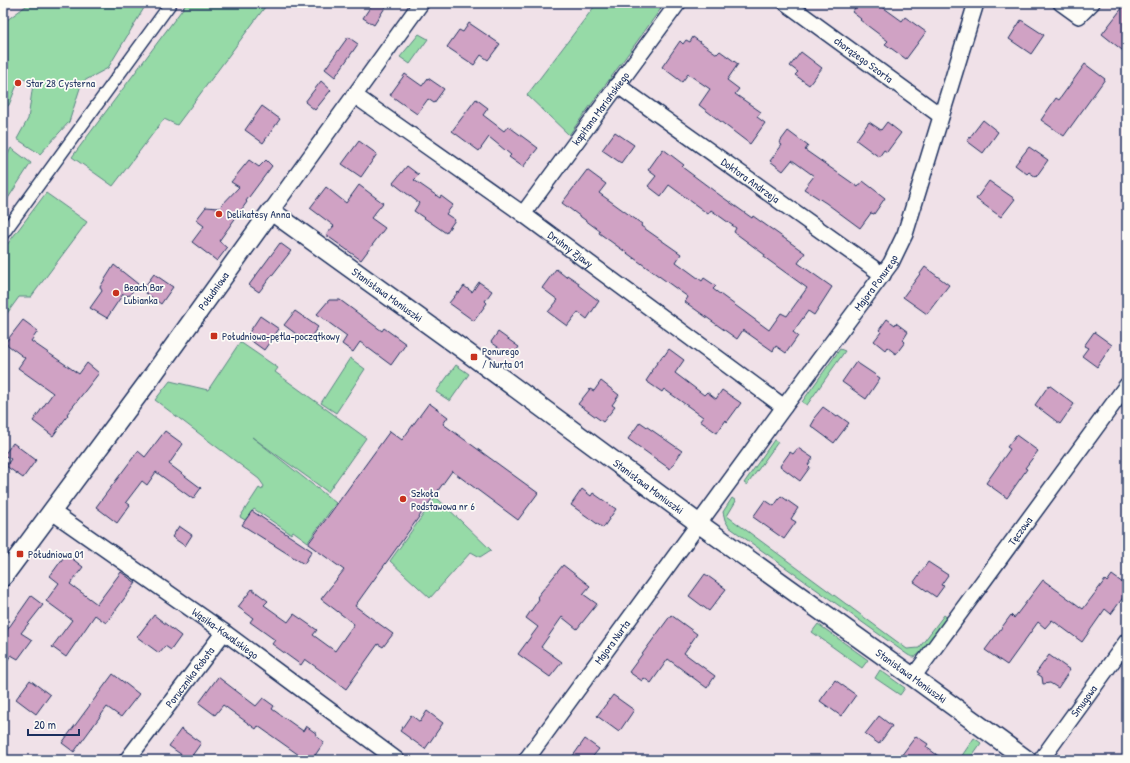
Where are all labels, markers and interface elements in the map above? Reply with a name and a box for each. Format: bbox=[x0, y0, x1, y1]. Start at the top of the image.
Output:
street label: chorążego Szorta bbox=[831, 33, 896, 86]
street label: kapitana Mariańskiego bbox=[569, 68, 633, 148]
place label: Star 28 Cysterna bbox=[26, 76, 96, 90]
marker: Star 28 Cysterna bbox=[13, 78, 23, 88]
street label: Doktora Andrzeja bbox=[719, 155, 783, 206]
place label: Delikatesy Anna bbox=[227, 207, 291, 221]
marker: Delikatesy Anna bbox=[214, 209, 224, 219]
street label: Druhny Zjawy bbox=[545, 228, 596, 271]
street label: Majora Ponurego bbox=[851, 252, 901, 313]
street label: Stanisława Moniuszki bbox=[349, 265, 426, 325]
street label: Południowa bbox=[195, 269, 232, 313]
place label: Beach Bar Lubianka bbox=[124, 280, 165, 307]
marker: Beach Bar Lubianka bbox=[111, 288, 121, 298]
place label: Południowa-pętla-początkowy bbox=[222, 329, 340, 343]
marker: Południowa-pętla-początkowy bbox=[209, 331, 219, 341]
place label: Ponurego / Nurta 01 bbox=[482, 344, 523, 371]
marker: Ponurego / Nurta 01 bbox=[469, 352, 479, 362]
street label: Stanisława Moniuszki bbox=[611, 456, 687, 517]
place label: Szkoła Podstawowa nr 6 bbox=[411, 486, 476, 513]
marker: Szkoła Podstawowa nr 6 bbox=[398, 494, 408, 504]
street label: Tęczowa bbox=[1005, 513, 1036, 548]
place label: Południowa 01 bbox=[28, 547, 83, 561]
marker: Południowa 01 bbox=[15, 549, 25, 559]
street label: Wąsika-Kowalskiego bbox=[189, 605, 262, 662]
street label: Majora Nurta bbox=[591, 617, 633, 667]
street label: Porucznika Robota bbox=[162, 643, 218, 710]
street label: Stanisława Moniuszki bbox=[873, 646, 950, 706]
street label: Smugowa bbox=[1068, 682, 1100, 719]
scale bar bbox=[28, 711, 79, 737]
text: 20 m bbox=[34, 716, 56, 733]

